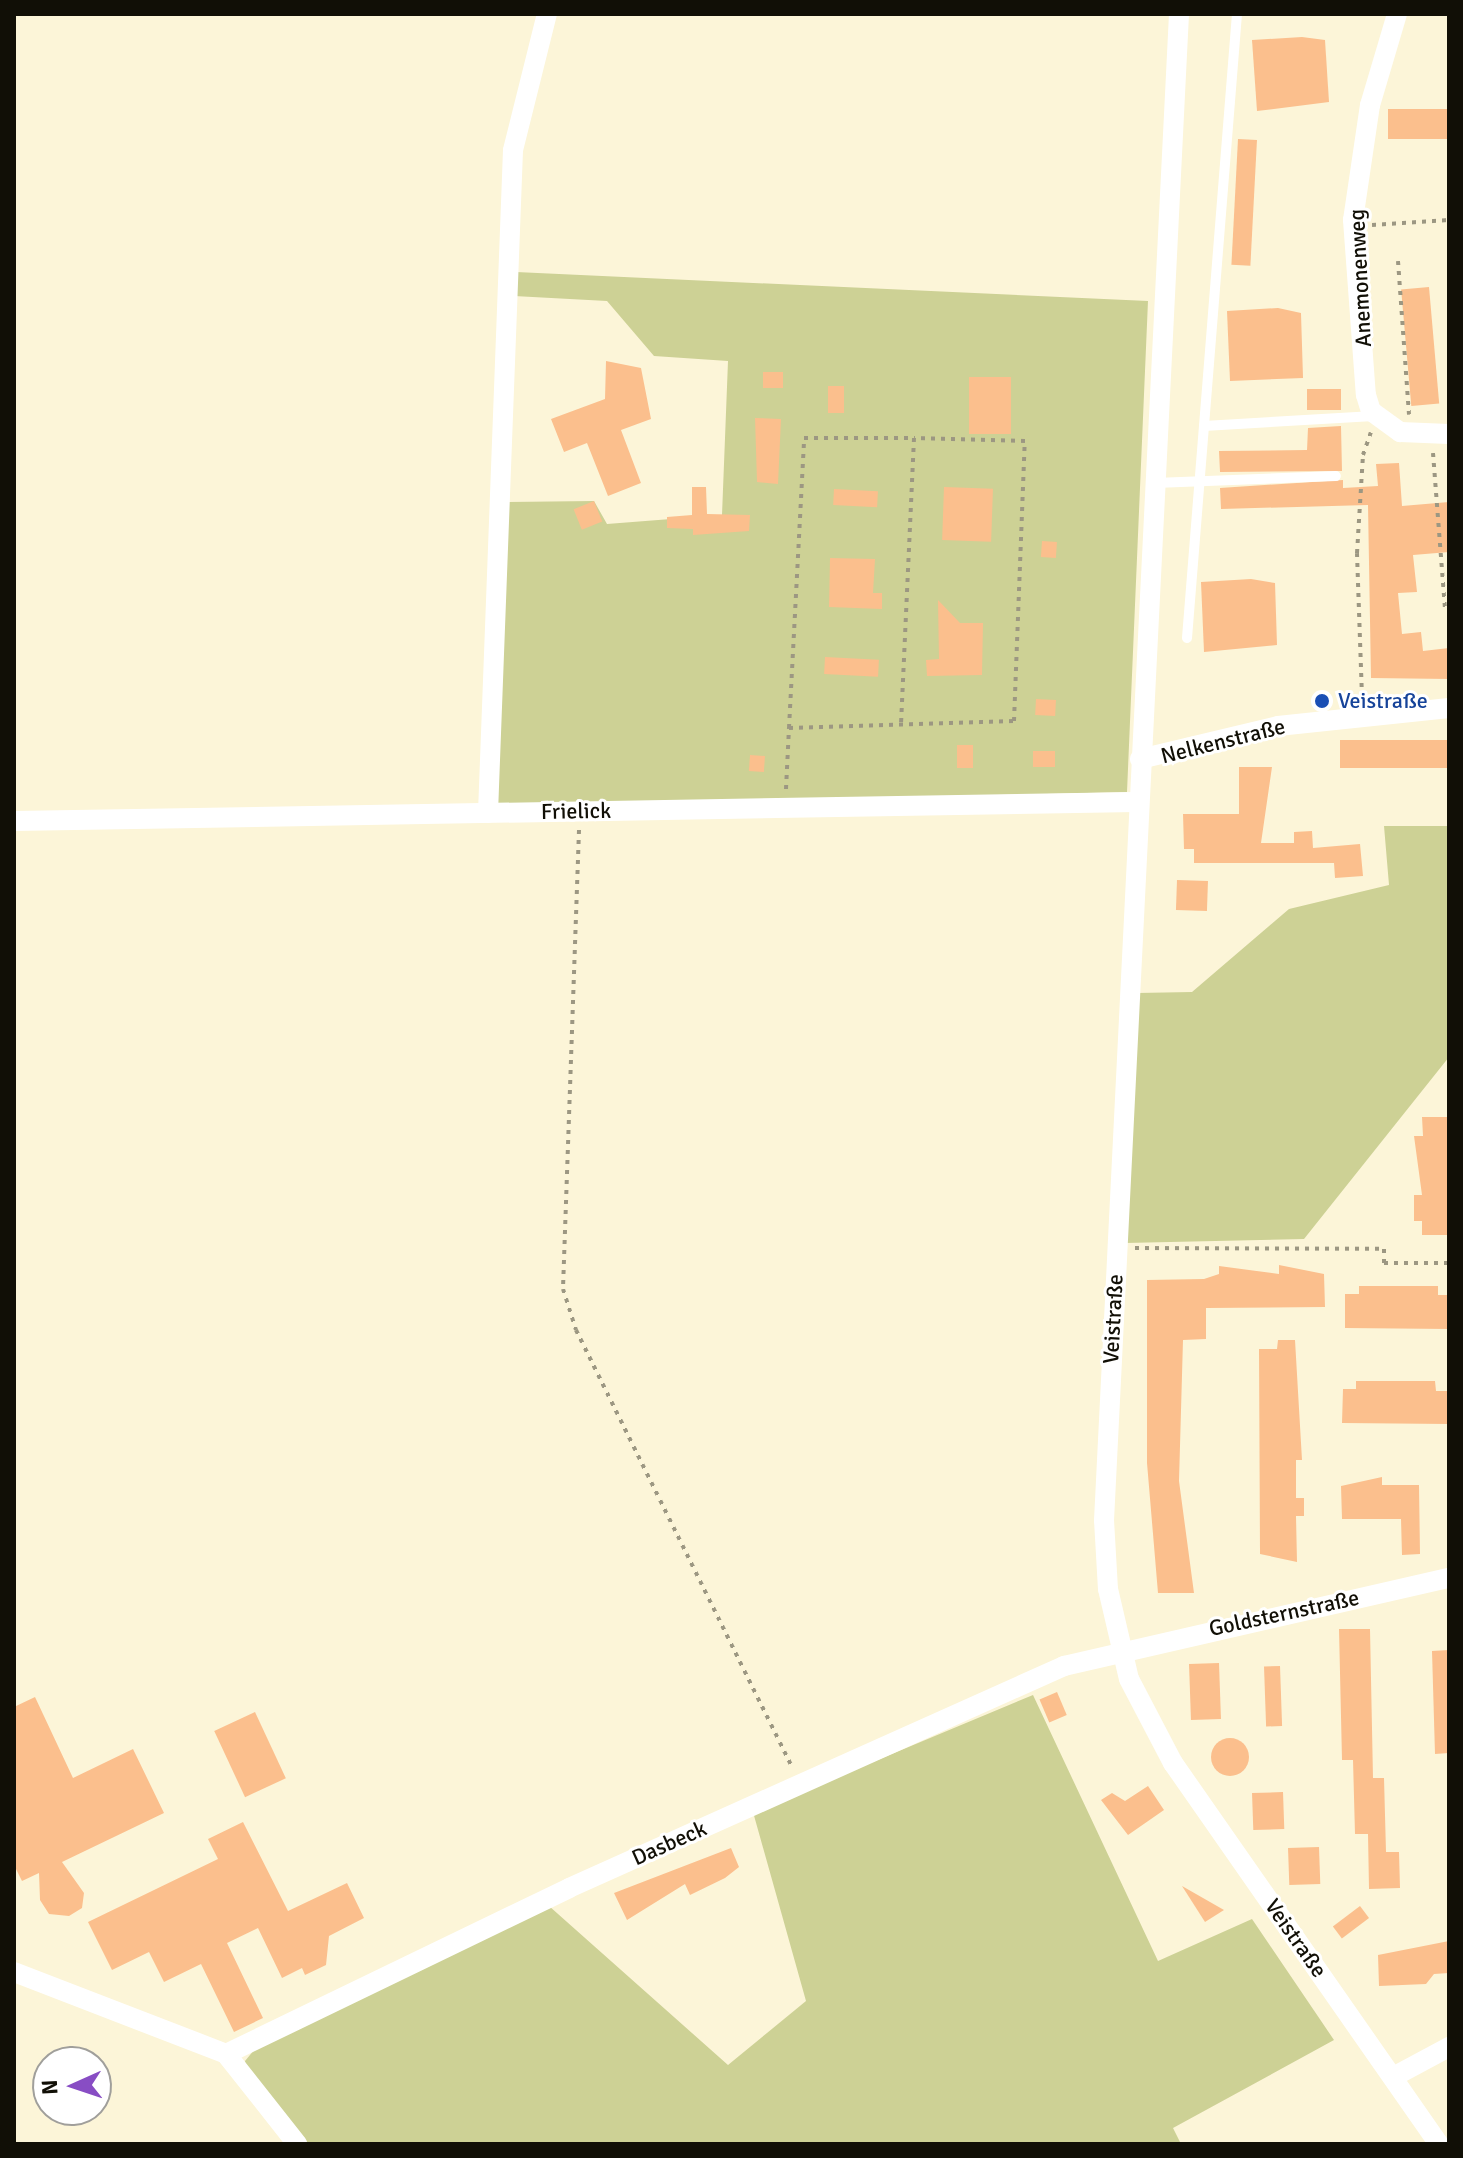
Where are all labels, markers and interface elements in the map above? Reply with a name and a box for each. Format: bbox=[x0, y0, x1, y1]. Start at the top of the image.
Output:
street label: Anemonenweg bbox=[1343, 208, 1377, 348]
place label: Veistraße bbox=[1338, 688, 1428, 714]
marker: Veistraße bbox=[1313, 692, 1331, 710]
street label: Nelkenstraße bbox=[1158, 713, 1288, 769]
street label: Frielick bbox=[541, 797, 611, 825]
street label: Veistraße bbox=[1097, 1274, 1129, 1364]
street label: Goldsternstraße bbox=[1206, 1584, 1362, 1642]
street label: Dasbeck bbox=[628, 1815, 710, 1871]
street label: Veistraße bbox=[1259, 1894, 1333, 1982]
north arrow bbox=[32, 2046, 112, 2126]
text: N bbox=[36, 2079, 63, 2096]

